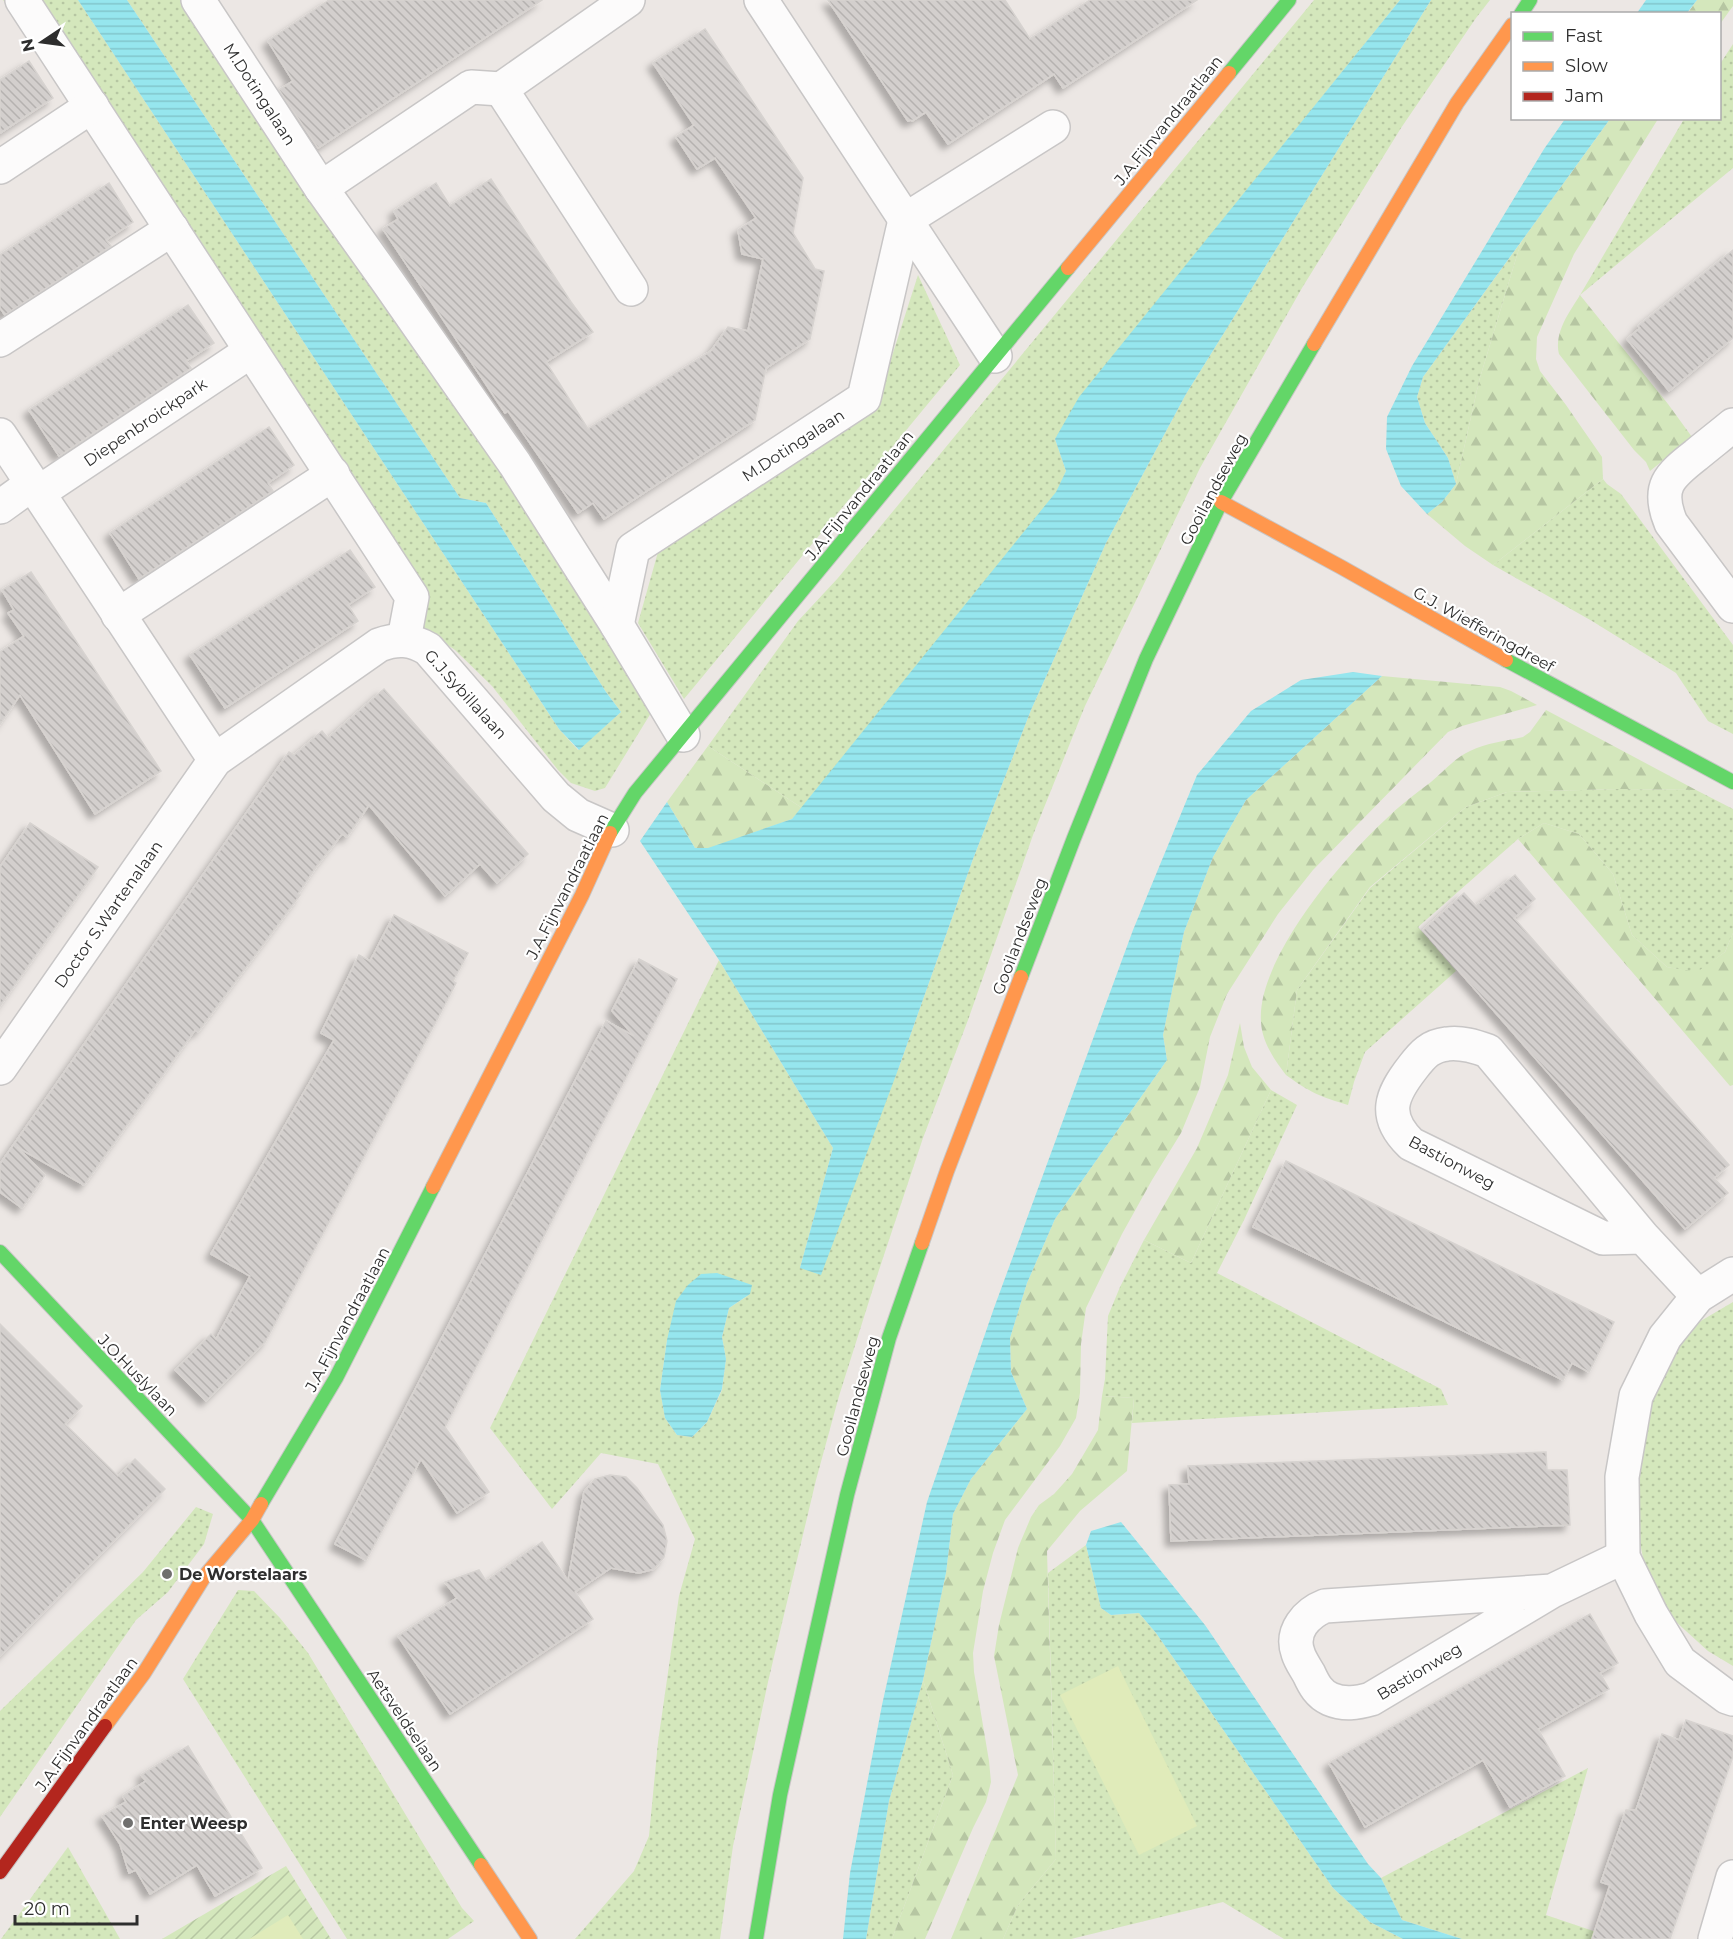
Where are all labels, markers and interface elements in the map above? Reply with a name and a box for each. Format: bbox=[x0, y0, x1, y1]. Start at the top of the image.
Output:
north arrow bbox=[12, 12, 72, 72]
legend bbox=[1511, 12, 1721, 120]
text: Fast bbox=[1565, 25, 1603, 47]
text: N bbox=[17, 37, 39, 54]
street label: M.Dotingalaan bbox=[219, 40, 300, 149]
street label: J.A.Fijnvandraatlaan bbox=[1110, 52, 1227, 190]
text: Slow bbox=[1565, 55, 1608, 77]
text: Jam bbox=[1564, 85, 1604, 107]
street label: Diepenbroickpark bbox=[80, 374, 211, 471]
street label: M.Dotingalaan bbox=[739, 405, 848, 486]
street label: J.A.Fijnvandraatlaan bbox=[801, 427, 918, 565]
street label: Gooilandseweg bbox=[1176, 430, 1251, 548]
street label: G.J. Wiefferingdreef bbox=[1410, 583, 1558, 676]
street label: G.J.Sybillalaan bbox=[420, 646, 511, 743]
street label: J.A.Fijnvandraatlaan bbox=[522, 810, 613, 963]
street label: Doctor S.Wartenalaan bbox=[50, 837, 166, 992]
street label: Gooilandseweg bbox=[988, 875, 1051, 997]
street label: Bastionweg bbox=[1405, 1132, 1498, 1193]
street label: J.A.Fijnvandraatlaan bbox=[301, 1244, 394, 1396]
street label: J.O.Huslylaan bbox=[93, 1330, 181, 1420]
street label: Gooilandseweg bbox=[832, 1334, 883, 1458]
place label: De Worstelaars bbox=[179, 1565, 308, 1584]
marker: De Worstelaars bbox=[160, 1567, 174, 1581]
street label: Bastionweg bbox=[1374, 1639, 1465, 1704]
street label: J.A.Fijnvandraatlaan bbox=[31, 1653, 141, 1796]
street label: Aetsveldselaan bbox=[363, 1665, 446, 1775]
place label: Enter Weesp bbox=[140, 1814, 247, 1833]
marker: Enter Weesp bbox=[121, 1816, 135, 1830]
scale bar bbox=[15, 1888, 136, 1926]
text: 20 m bbox=[24, 1898, 70, 1920]

